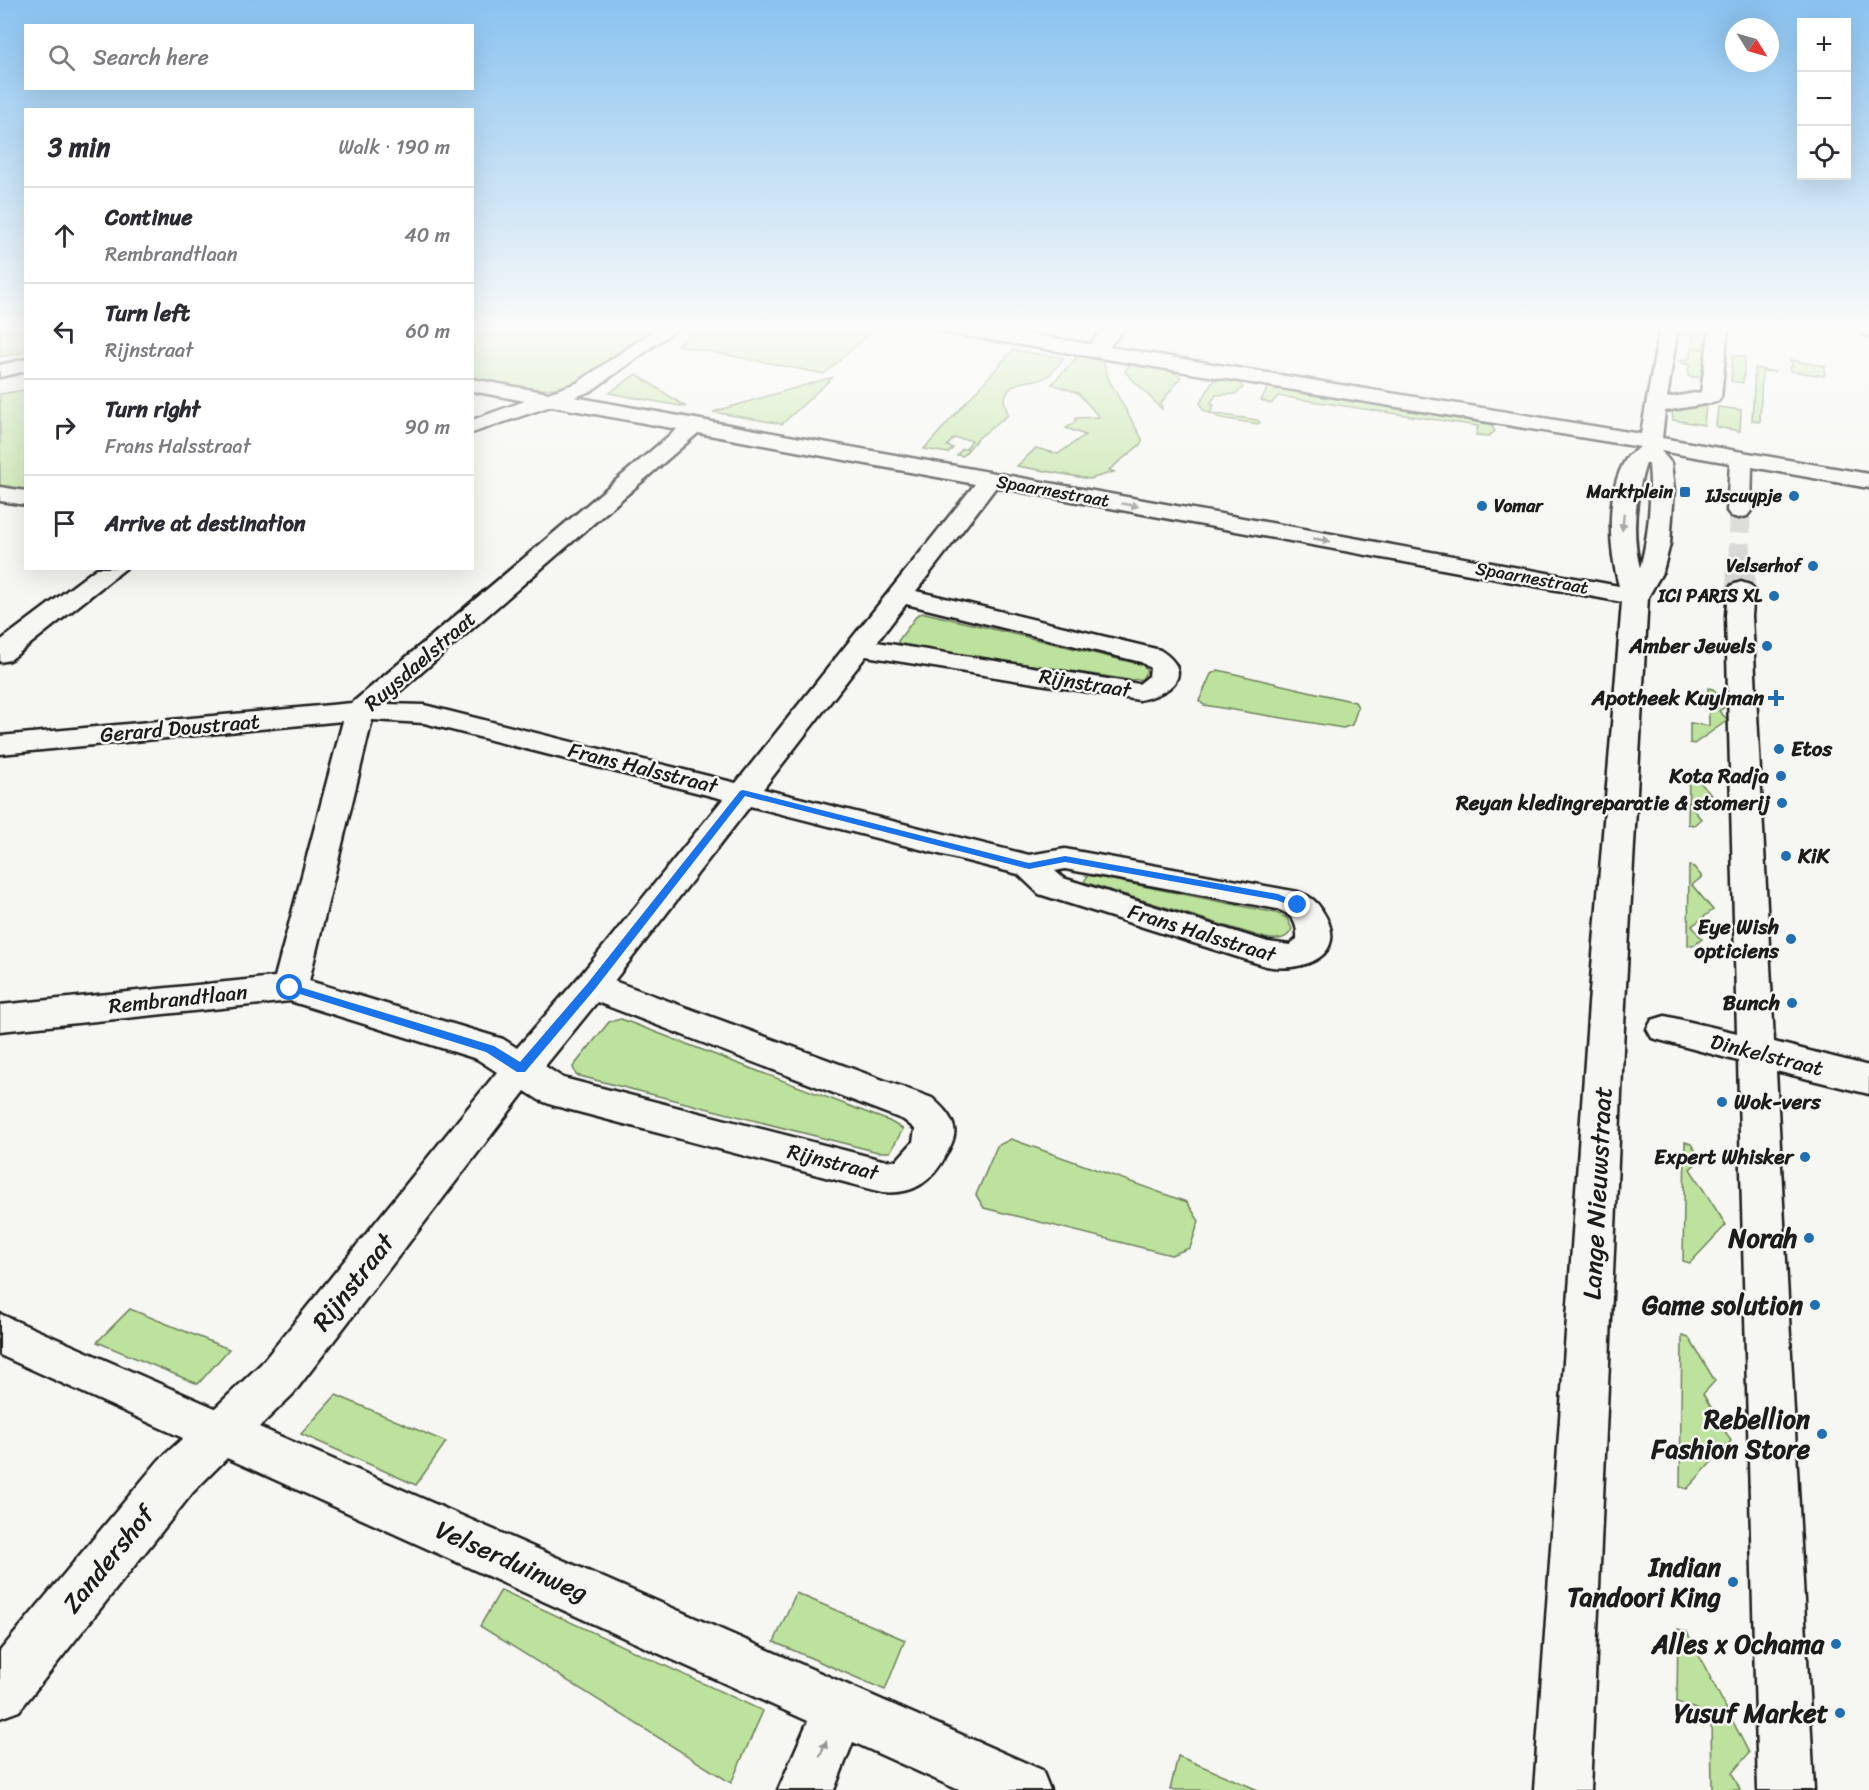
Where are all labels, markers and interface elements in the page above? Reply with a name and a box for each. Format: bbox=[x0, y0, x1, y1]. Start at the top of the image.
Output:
north arrow bbox=[1725, 18, 1779, 72]
map controls bbox=[1797, 18, 1851, 180]
button: + bbox=[1797, 18, 1851, 72]
search box bbox=[24, 24, 474, 90]
text: Search here bbox=[93, 38, 209, 77]
icon: search bbox=[45, 41, 78, 74]
button: − bbox=[1797, 72, 1851, 126]
text: 3 min bbox=[48, 124, 110, 170]
button: locate bbox=[1797, 126, 1851, 180]
text: Walk · 190 m bbox=[338, 130, 450, 165]
text: Continue bbox=[105, 198, 193, 237]
text: 40 m bbox=[404, 218, 450, 253]
icon: ahead bbox=[48, 219, 81, 252]
text: Rembrandtlaan bbox=[105, 237, 238, 272]
text: Turn left bbox=[105, 294, 190, 333]
text: 60 m bbox=[405, 314, 450, 349]
icon: left bbox=[48, 315, 81, 348]
text: Rijnstraat bbox=[105, 333, 193, 368]
text: Turn right bbox=[105, 390, 200, 429]
text: 90 m bbox=[405, 410, 450, 445]
icon: right bbox=[48, 411, 81, 444]
text: Frans Halsstraat bbox=[105, 429, 251, 464]
street label: Spaarnestraat bbox=[994, 465, 1112, 517]
place label: Marktplein bbox=[1585, 476, 1673, 508]
place label: IJscuypje bbox=[1705, 480, 1783, 512]
marker: Marktplein bbox=[1678, 485, 1692, 499]
marker: IJscuypje bbox=[1787, 489, 1801, 503]
place label: Vomar bbox=[1494, 490, 1544, 522]
marker: Vomar bbox=[1475, 499, 1489, 513]
one-way arrow bbox=[1121, 501, 1140, 510]
text: Arrive at destination bbox=[105, 504, 306, 543]
icon: arrive bbox=[48, 507, 81, 540]
one-way arrow bbox=[1618, 512, 1628, 531]
one-way arrow bbox=[1313, 536, 1332, 545]
place label: Velserhof bbox=[1726, 550, 1803, 582]
street label: Spaarnestraat bbox=[1473, 552, 1591, 604]
marker: Velserhof bbox=[1806, 559, 1820, 573]
place label: ICI PARIS XL bbox=[1657, 580, 1763, 612]
marker: ICI PARIS XL bbox=[1767, 589, 1781, 603]
street label: Ruysdaelstraat bbox=[355, 601, 485, 721]
place label: Amber Jewels bbox=[1628, 627, 1755, 665]
marker: Amber Jewels bbox=[1760, 639, 1774, 653]
street label: Rijnstraat bbox=[1036, 657, 1135, 709]
place label: Apotheek Kuylman bbox=[1591, 679, 1765, 717]
marker: Apotheek Kuylman bbox=[1769, 691, 1783, 705]
street label: Gerard Doustraat bbox=[99, 702, 261, 754]
place label: Etos bbox=[1791, 730, 1832, 768]
street label: Frans Halsstraat bbox=[564, 731, 723, 805]
marker: Etos bbox=[1772, 742, 1786, 756]
place label: Kota Radja bbox=[1668, 757, 1769, 795]
marker: Kota Radja bbox=[1774, 769, 1788, 783]
place label: Reyan kledingreparatie & stomerij bbox=[1455, 784, 1771, 822]
marker: Reyan kledingreparatie & stomerij bbox=[1775, 796, 1789, 810]
place label: KiK bbox=[1797, 837, 1831, 875]
marker: KiK bbox=[1779, 849, 1793, 863]
route end bbox=[1284, 891, 1310, 917]
street label: Frans Halsstraat bbox=[1123, 892, 1282, 974]
place label: Eye Wish opticiens bbox=[1694, 908, 1779, 970]
marker: Eye Wish opticiens bbox=[1784, 932, 1798, 946]
street label: Rembrandtlaan bbox=[107, 973, 249, 1025]
route start bbox=[276, 974, 302, 1000]
place label: Bunch bbox=[1723, 984, 1780, 1022]
marker: Bunch bbox=[1785, 996, 1799, 1010]
street label: Dinkelstraat bbox=[1706, 1023, 1828, 1087]
place label: Wok-vers bbox=[1734, 1083, 1822, 1121]
street label: Lange Nieuwstraat bbox=[1568, 1085, 1626, 1301]
marker: Wok-vers bbox=[1715, 1095, 1729, 1109]
street label: Rijnstraat bbox=[783, 1132, 884, 1192]
place label: Expert Whisker bbox=[1654, 1138, 1795, 1176]
marker: Expert Whisker bbox=[1798, 1150, 1812, 1164]
place label: Norah bbox=[1727, 1215, 1797, 1261]
street label: Rijnstraat bbox=[300, 1221, 407, 1341]
marker: Norah bbox=[1802, 1231, 1816, 1245]
place label: Game solution bbox=[1642, 1282, 1803, 1328]
marker: Game solution bbox=[1808, 1298, 1822, 1312]
place label: Rebellion Fashion Store bbox=[1650, 1396, 1811, 1472]
marker: Rebellion Fashion Store bbox=[1815, 1427, 1829, 1441]
street label: Zandershof bbox=[50, 1492, 168, 1623]
street label: Velserduinweg bbox=[428, 1507, 596, 1615]
place label: Indian Tandoori King bbox=[1567, 1544, 1722, 1620]
marker: Indian Tandoori King bbox=[1726, 1575, 1740, 1589]
place label: Alles x Ochama bbox=[1651, 1621, 1825, 1667]
marker: Alles x Ochama bbox=[1829, 1637, 1843, 1651]
place label: Yusuf Market bbox=[1674, 1690, 1829, 1736]
marker: Yusuf Market bbox=[1833, 1706, 1847, 1720]
one-way arrow bbox=[818, 1740, 828, 1758]

